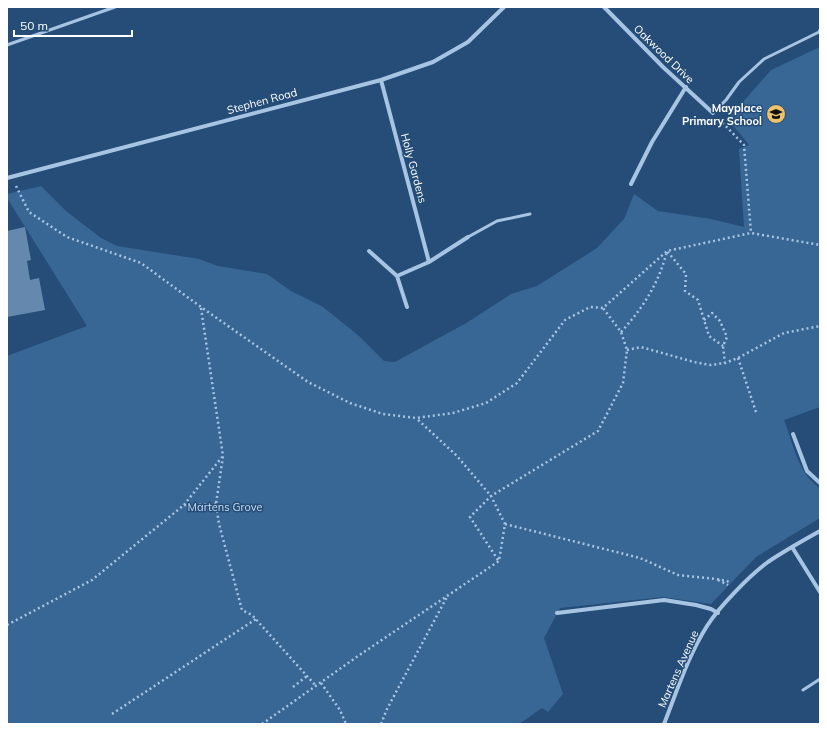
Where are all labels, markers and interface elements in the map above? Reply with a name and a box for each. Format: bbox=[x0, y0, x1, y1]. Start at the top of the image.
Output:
scale bar bbox=[14, 12, 132, 38]
text: 50 m bbox=[20, 18, 48, 33]
street label: Oakwood Drive bbox=[631, 22, 697, 86]
street label: Stephen Road bbox=[225, 85, 299, 117]
place label: Mayplace Primary School bbox=[682, 101, 762, 128]
school or university icon: Mayplace Primary School bbox=[765, 103, 787, 125]
street label: Holly Gardens bbox=[398, 132, 430, 204]
park label: Martens Grove bbox=[188, 500, 262, 514]
street label: Martens Avenue bbox=[655, 628, 701, 710]

